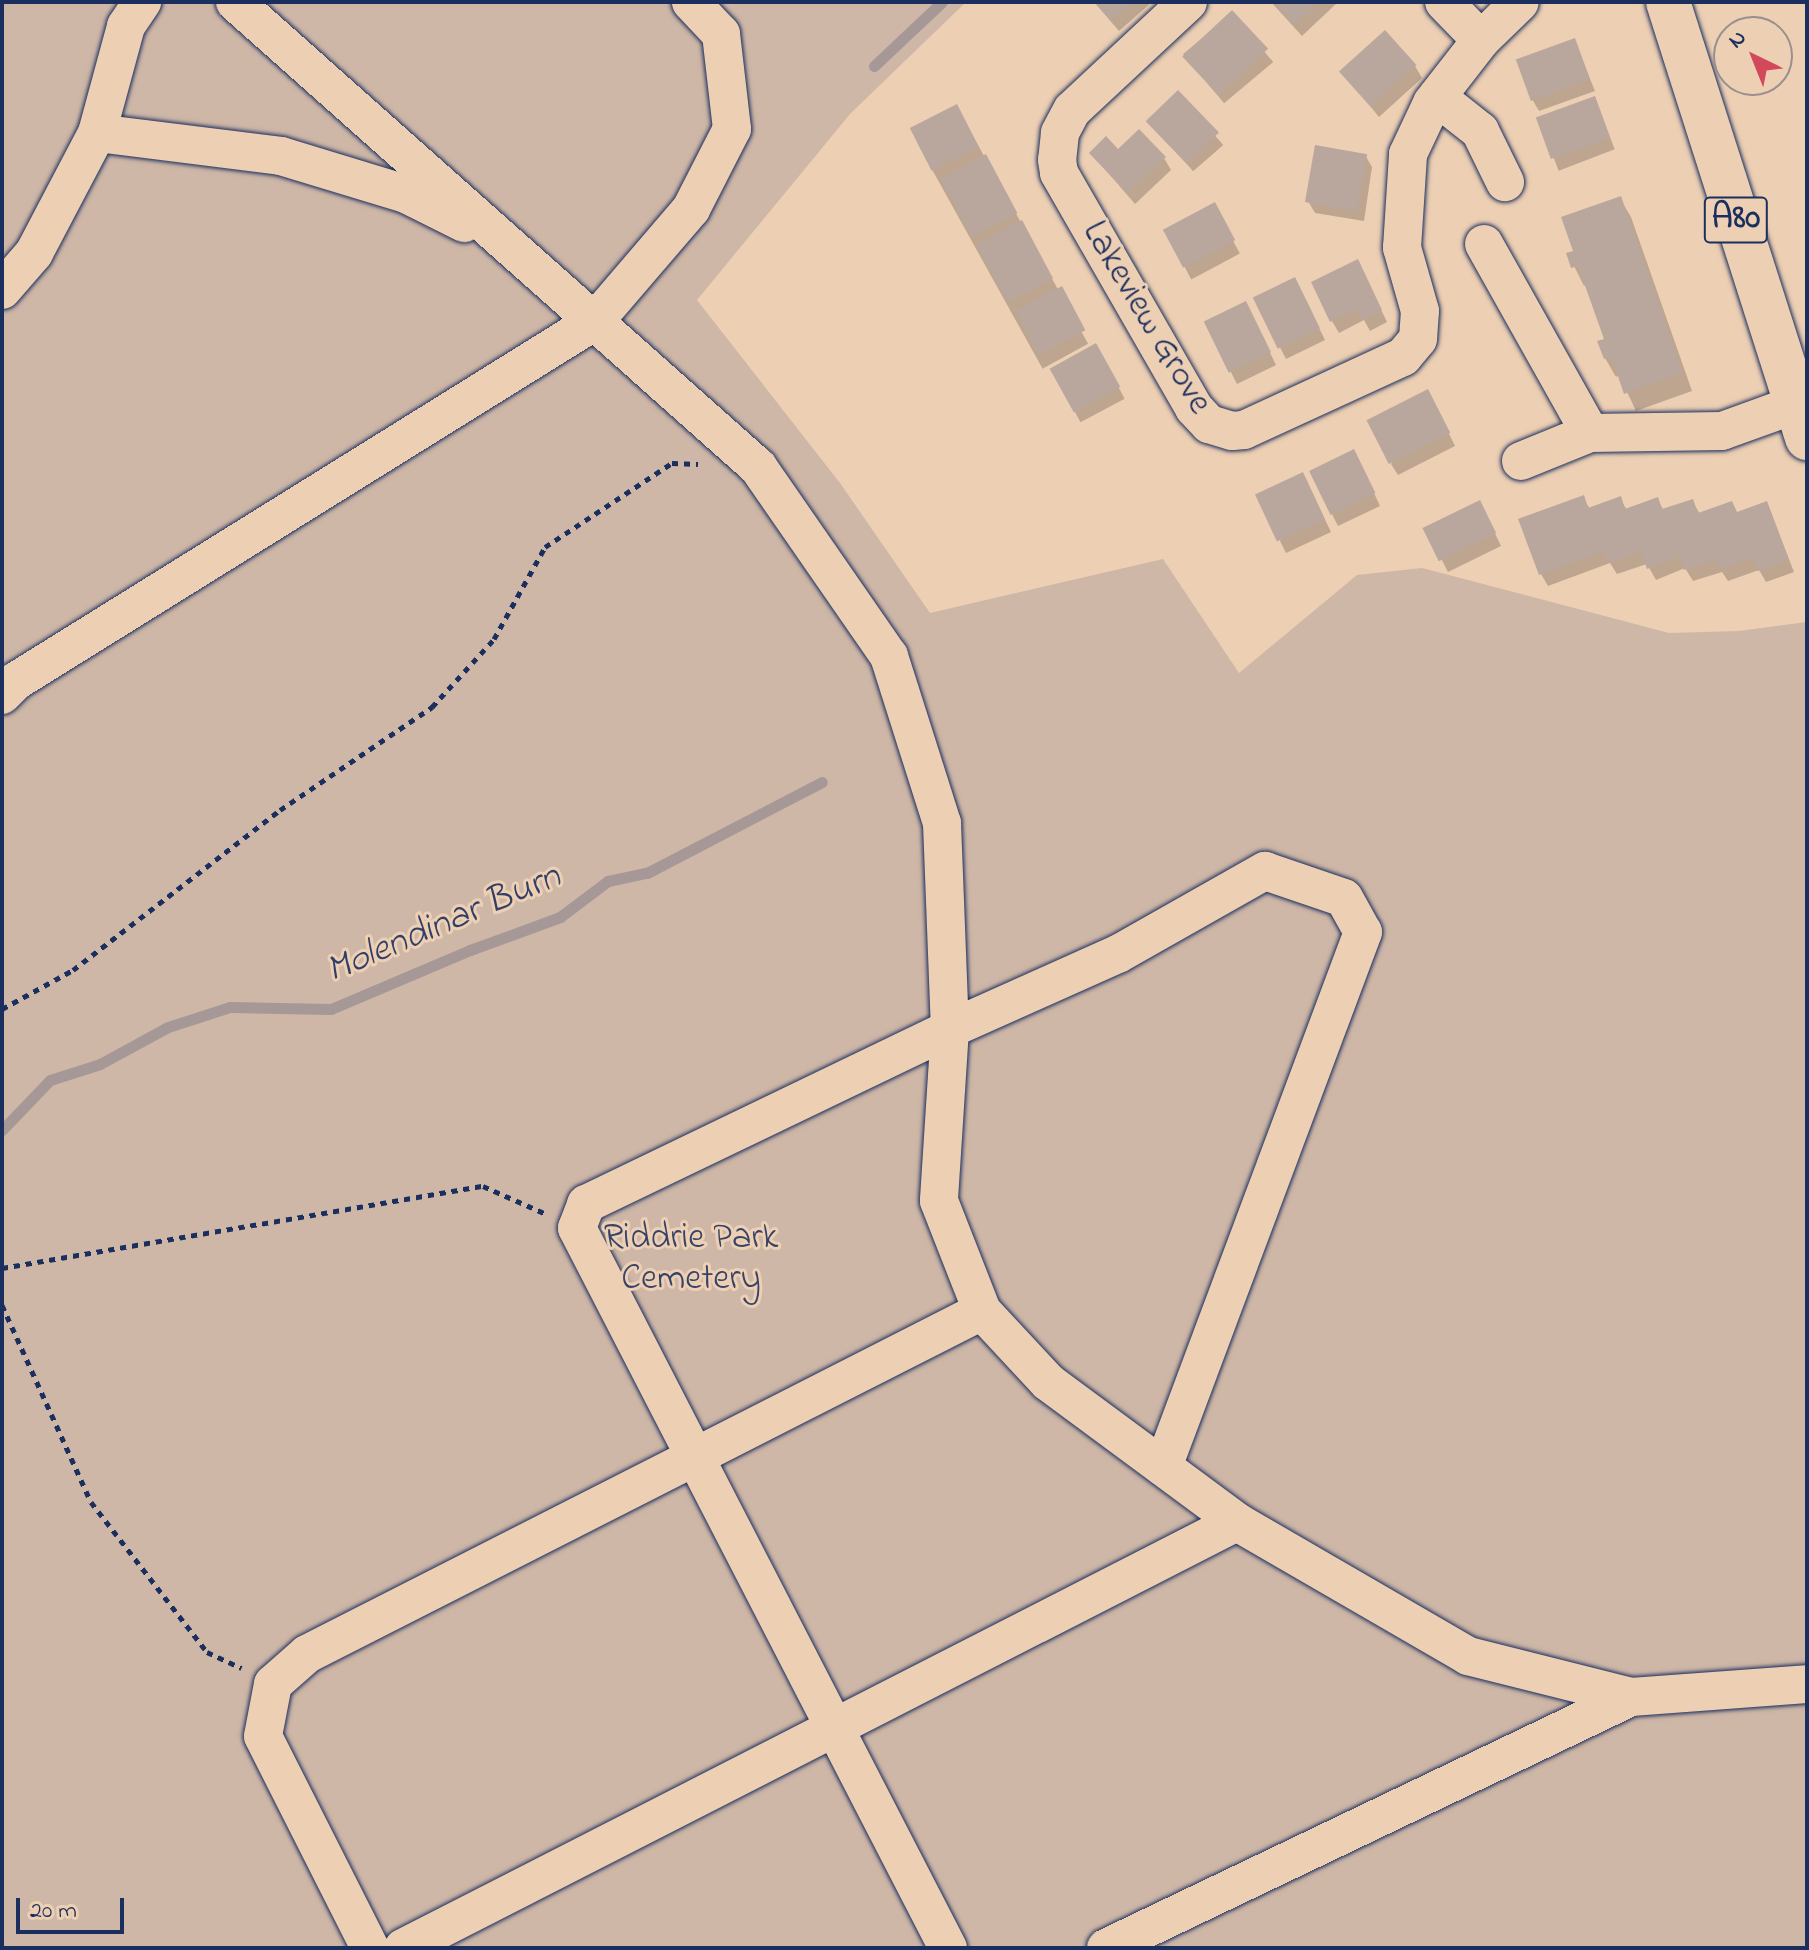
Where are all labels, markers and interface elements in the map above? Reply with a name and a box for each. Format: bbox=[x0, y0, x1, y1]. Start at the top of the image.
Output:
north arrow bbox=[1713, 16, 1793, 96]
text: N bbox=[1722, 23, 1754, 57]
road number: A80 bbox=[1702, 190, 1770, 250]
street label: Lakeview Grove bbox=[1072, 214, 1220, 422]
water label: Molendinar Burn bbox=[320, 855, 568, 995]
park label: Riddrie Park Cemetery bbox=[604, 1216, 778, 1301]
scale bar bbox=[20, 1882, 128, 1932]
text: 20 m bbox=[30, 1894, 77, 1929]

